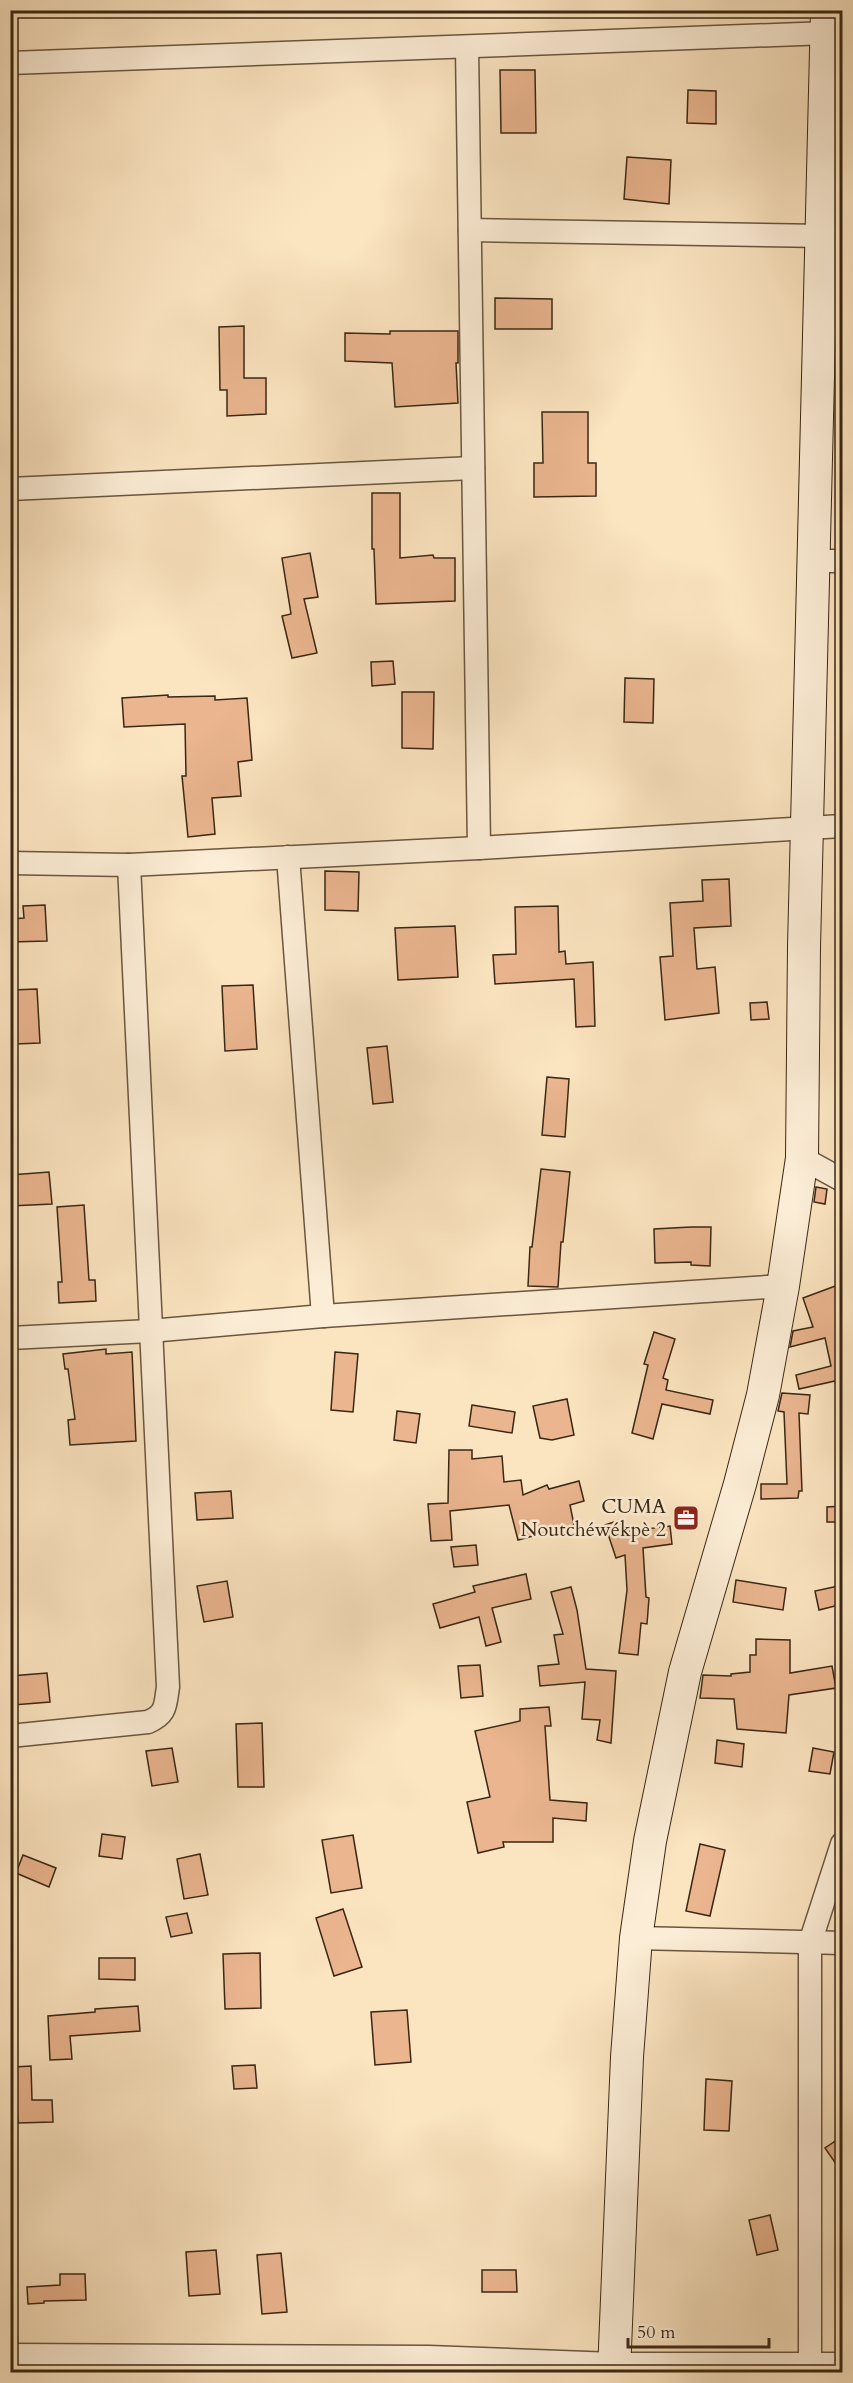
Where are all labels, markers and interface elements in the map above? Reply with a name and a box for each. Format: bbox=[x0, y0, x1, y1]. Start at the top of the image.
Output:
place label: CUMA Noutchéwékpè 2 bbox=[520, 1493, 667, 1543]
office icon: CUMA Noutchéwékpè 2 bbox=[671, 1503, 701, 1533]
scale bar bbox=[628, 2311, 769, 2349]
text: 50 m bbox=[637, 2320, 676, 2345]

